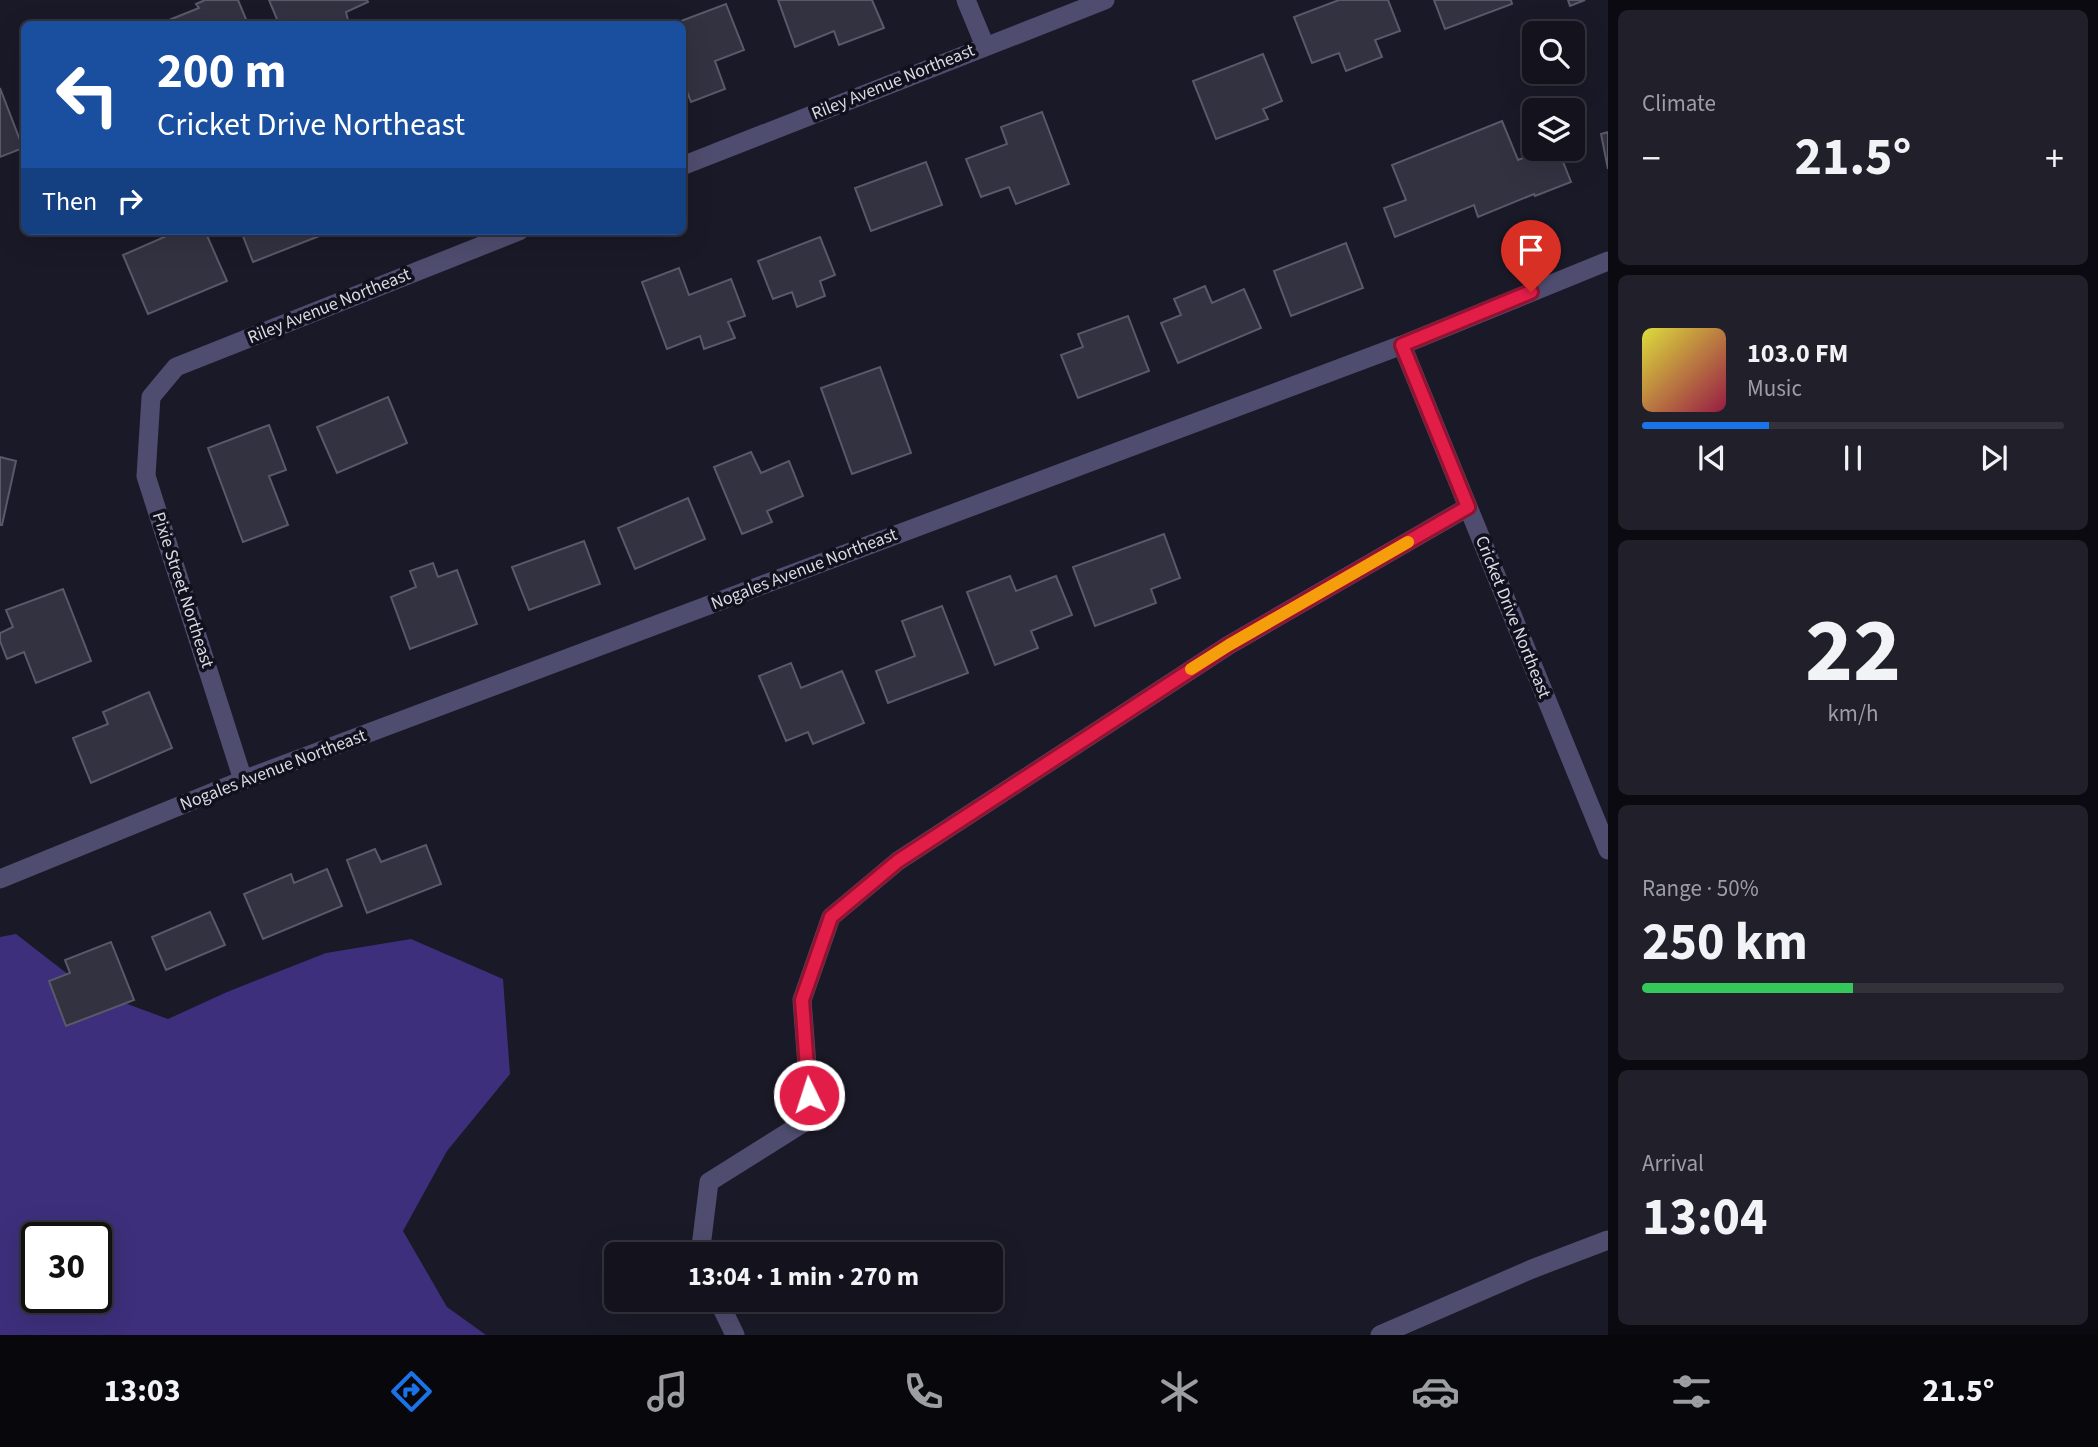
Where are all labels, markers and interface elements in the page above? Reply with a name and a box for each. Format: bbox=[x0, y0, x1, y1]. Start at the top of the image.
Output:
map controls bbox=[1522, 21, 1585, 161]
button: search bbox=[1522, 21, 1585, 84]
text: 200 m bbox=[157, 37, 286, 107]
street label: Riley Avenue Northeast bbox=[808, 38, 978, 126]
icon: left bbox=[42, 49, 133, 140]
text: Climate bbox=[1642, 87, 1716, 120]
button: layers bbox=[1522, 98, 1585, 161]
text: Cricket Drive Northeast bbox=[157, 102, 465, 148]
text: 21.5° bbox=[1795, 121, 1911, 195]
text: − bbox=[1642, 132, 1661, 186]
text: + bbox=[2045, 132, 2064, 186]
icon: right bbox=[111, 182, 149, 220]
text: Then bbox=[42, 183, 97, 220]
pin bbox=[1501, 220, 1561, 292]
icon: arrive bbox=[1512, 231, 1550, 269]
street label: Riley Avenue Northeast bbox=[244, 262, 414, 350]
text: 103.0 FM bbox=[1747, 335, 1848, 372]
text: Music bbox=[1747, 372, 1802, 405]
icon: previous bbox=[1693, 439, 1731, 477]
icon: pause bbox=[1834, 439, 1872, 477]
icon: next bbox=[1975, 439, 2013, 477]
street label: Pixie Street Northeast bbox=[146, 509, 220, 671]
street label: Nogales Avenue Northeast bbox=[707, 522, 901, 616]
street label: Cricket Drive Northeast bbox=[1469, 532, 1557, 702]
text: 22 bbox=[1805, 587, 1901, 716]
text: km/h bbox=[1827, 697, 1879, 730]
street label: Nogales Avenue Northeast bbox=[176, 723, 370, 817]
text: Range · 50% bbox=[1642, 872, 1759, 905]
text: 250 km bbox=[1642, 906, 1808, 980]
position arrow bbox=[772, 1058, 846, 1132]
text: Arrival bbox=[1642, 1147, 1704, 1180]
text: 13:04 bbox=[1642, 1181, 1767, 1255]
speed limit sign: 30 bbox=[21, 1222, 112, 1313]
text: 13:04 · 1 min · 270 m bbox=[688, 1258, 919, 1295]
icon: directions bbox=[387, 1367, 436, 1416]
icon: music bbox=[643, 1367, 692, 1416]
icon: phone bbox=[899, 1367, 948, 1416]
icon: climate bbox=[1155, 1367, 1204, 1416]
icon: car bbox=[1411, 1367, 1460, 1416]
icon: filters bbox=[1667, 1367, 1716, 1416]
text: 13:03 bbox=[103, 1368, 181, 1414]
text: 21.5° bbox=[1923, 1368, 1994, 1414]

